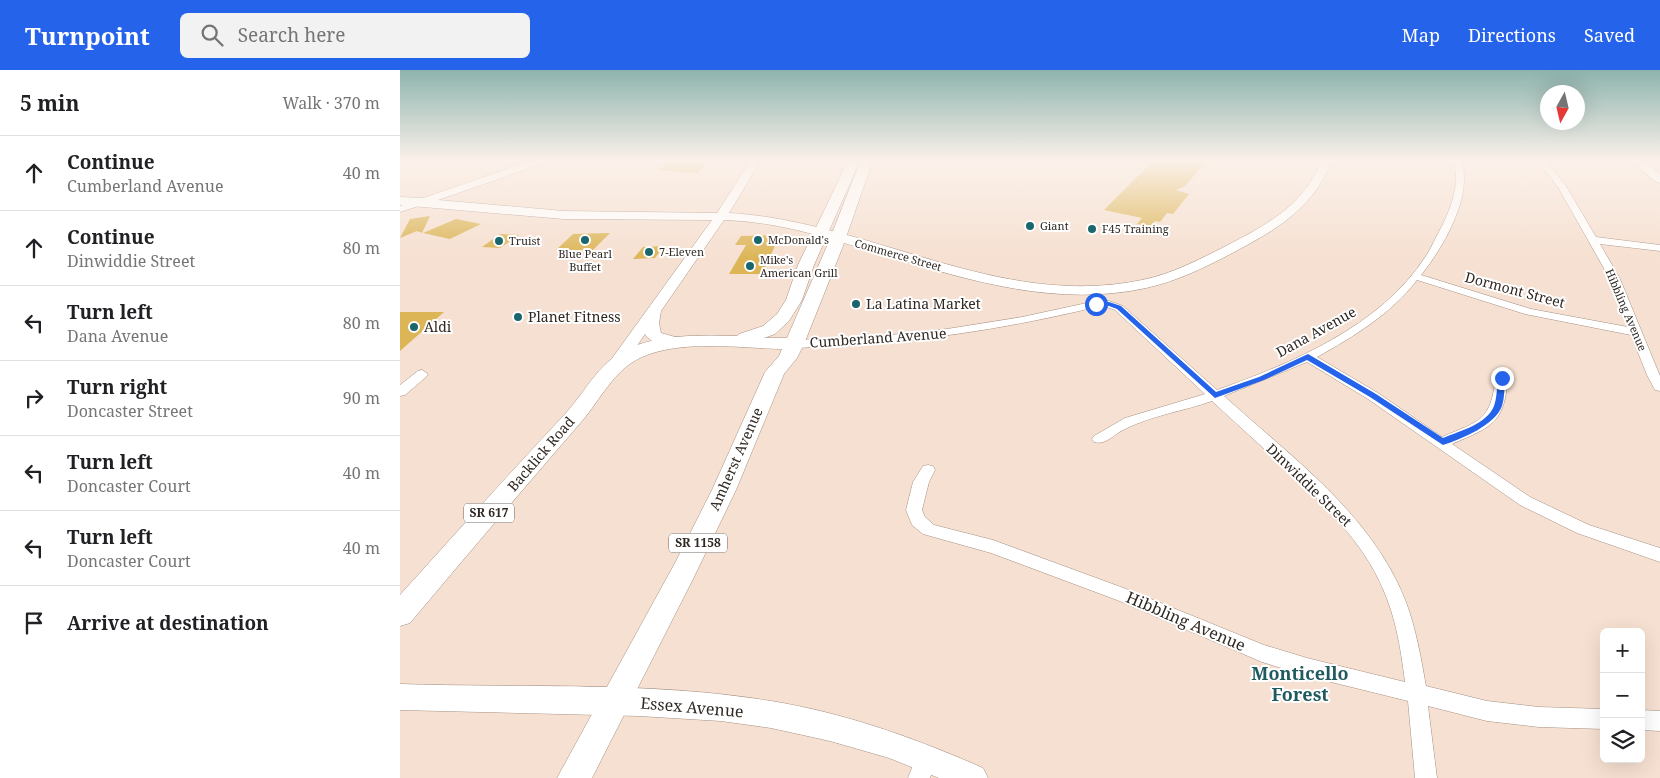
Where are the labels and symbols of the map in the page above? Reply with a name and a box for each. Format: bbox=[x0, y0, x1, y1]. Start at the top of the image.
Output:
north arrow bbox=[1540, 85, 1585, 130]
place label: Giant bbox=[1040, 218, 1069, 233]
marker: Giant bbox=[1024, 220, 1036, 232]
place label: F45 Training bbox=[1102, 221, 1169, 236]
marker: F45 Training bbox=[1086, 223, 1098, 235]
place label: McDonald's bbox=[768, 232, 829, 247]
place label: Truist bbox=[509, 233, 540, 248]
marker: Blue Pearl Buffet bbox=[579, 234, 591, 246]
marker: McDonald's bbox=[752, 234, 764, 246]
marker: Truist bbox=[493, 235, 505, 247]
street label: Commerce Street bbox=[853, 235, 943, 274]
place label: 7-Eleven bbox=[659, 244, 704, 259]
place label: Blue Pearl Buffet bbox=[558, 246, 612, 274]
marker: 7-Eleven bbox=[643, 246, 655, 258]
place label: Mike's American Grill bbox=[760, 252, 838, 280]
marker: Mike's American Grill bbox=[744, 260, 756, 272]
street label: Hibbling Avenue bbox=[1602, 266, 1651, 353]
street label: Dormont Street bbox=[1463, 267, 1567, 312]
route start bbox=[1085, 293, 1108, 316]
place label: La Latina Market bbox=[866, 294, 981, 313]
marker: La Latina Market bbox=[850, 298, 862, 310]
street label: Dana Avenue bbox=[1272, 302, 1359, 361]
place label: Planet Fitness bbox=[528, 307, 621, 326]
marker: Planet Fitness bbox=[512, 311, 524, 323]
place label: Aldi bbox=[424, 317, 452, 336]
marker: Aldi bbox=[408, 321, 420, 333]
street label: Cumberland Avenue bbox=[809, 323, 947, 352]
route end bbox=[1491, 367, 1514, 390]
street label: Amherst Avenue bbox=[704, 404, 767, 513]
street label: Backlick Road bbox=[503, 412, 579, 495]
street label: Dinwiddie Street bbox=[1262, 439, 1356, 530]
road number: SR 617 bbox=[464, 503, 514, 522]
road number: SR 1158 bbox=[669, 533, 727, 552]
street label: Hibbling Avenue bbox=[1123, 586, 1249, 656]
district label: Monticello Forest bbox=[1251, 661, 1349, 706]
street label: Essex Avenue bbox=[639, 692, 745, 722]

